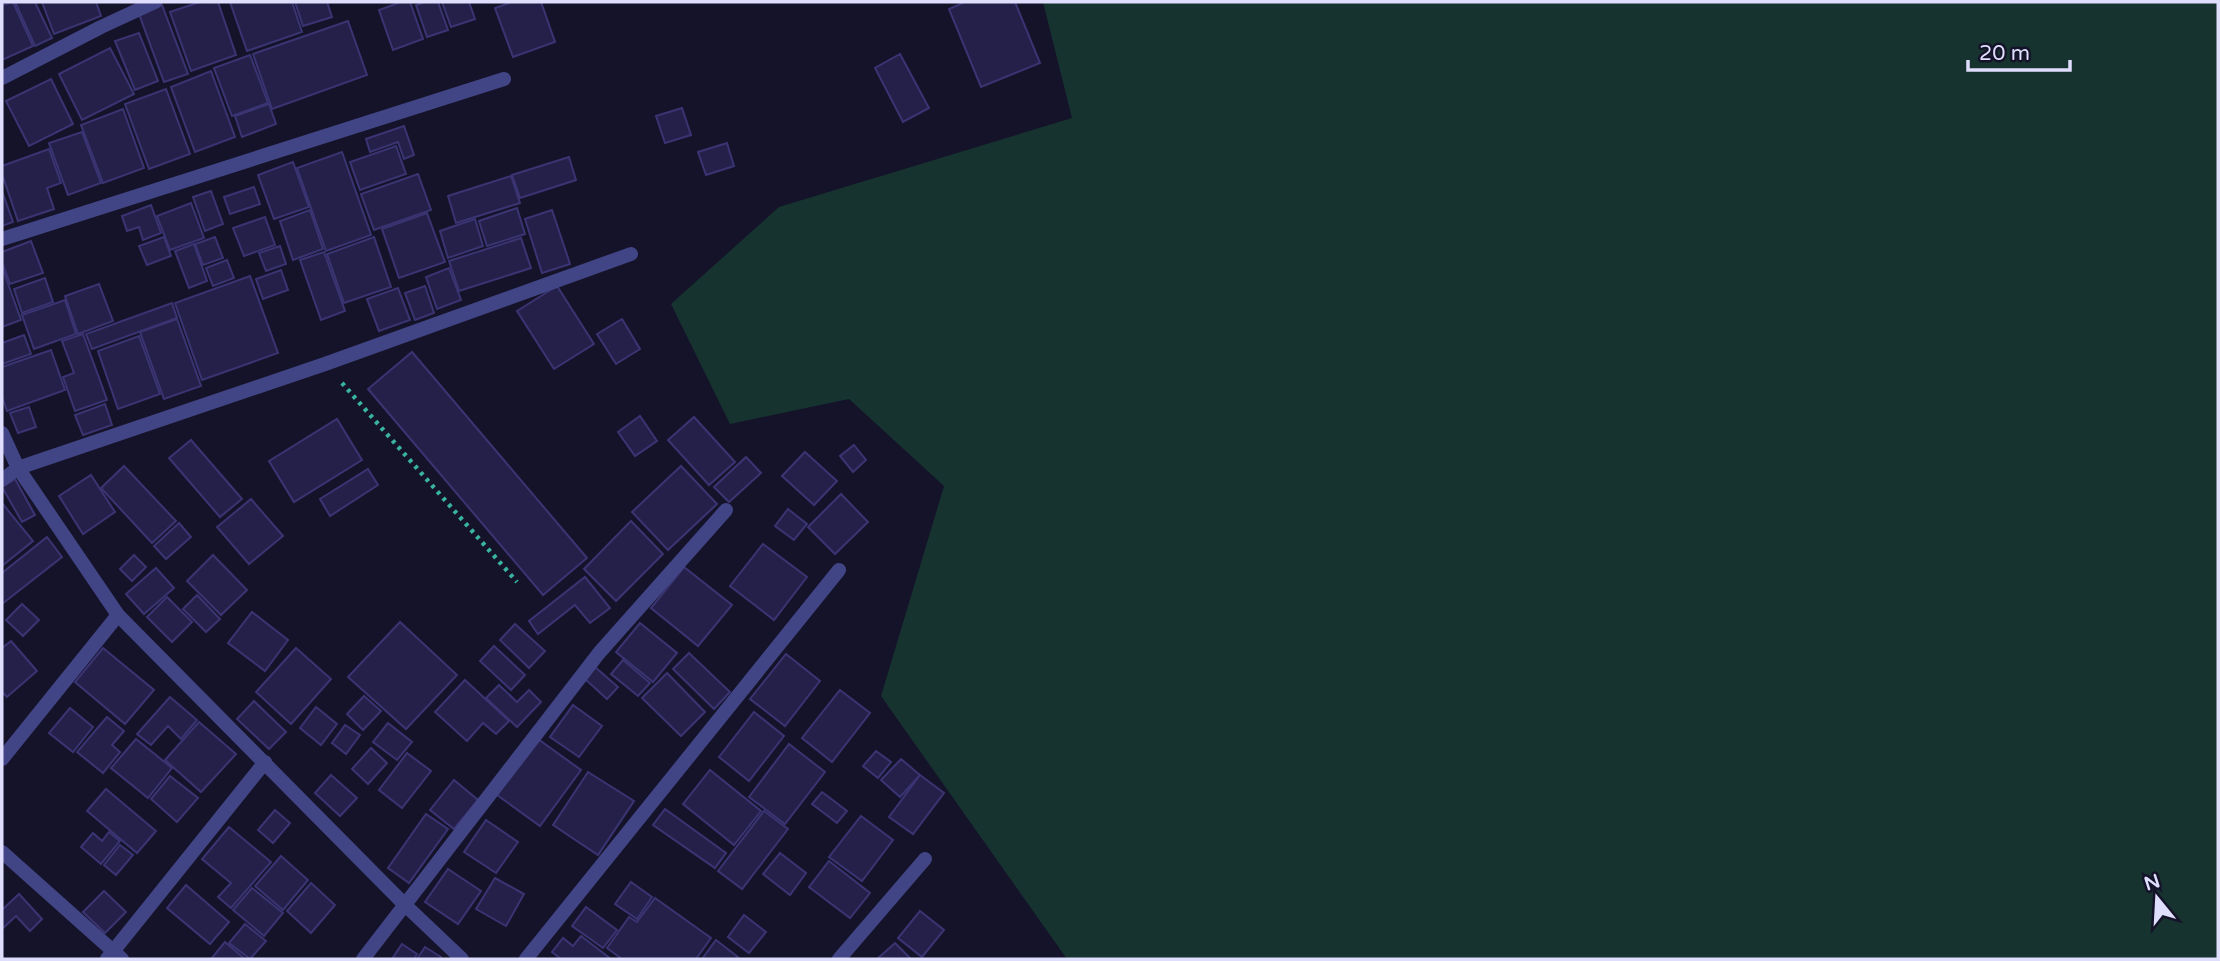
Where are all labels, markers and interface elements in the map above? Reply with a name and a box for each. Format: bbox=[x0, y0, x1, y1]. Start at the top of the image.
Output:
scale bar bbox=[1968, 28, 2070, 72]
text: 20 m bbox=[1979, 41, 2030, 66]
north arrow bbox=[2122, 863, 2192, 933]
text: N bbox=[2141, 870, 2163, 896]

